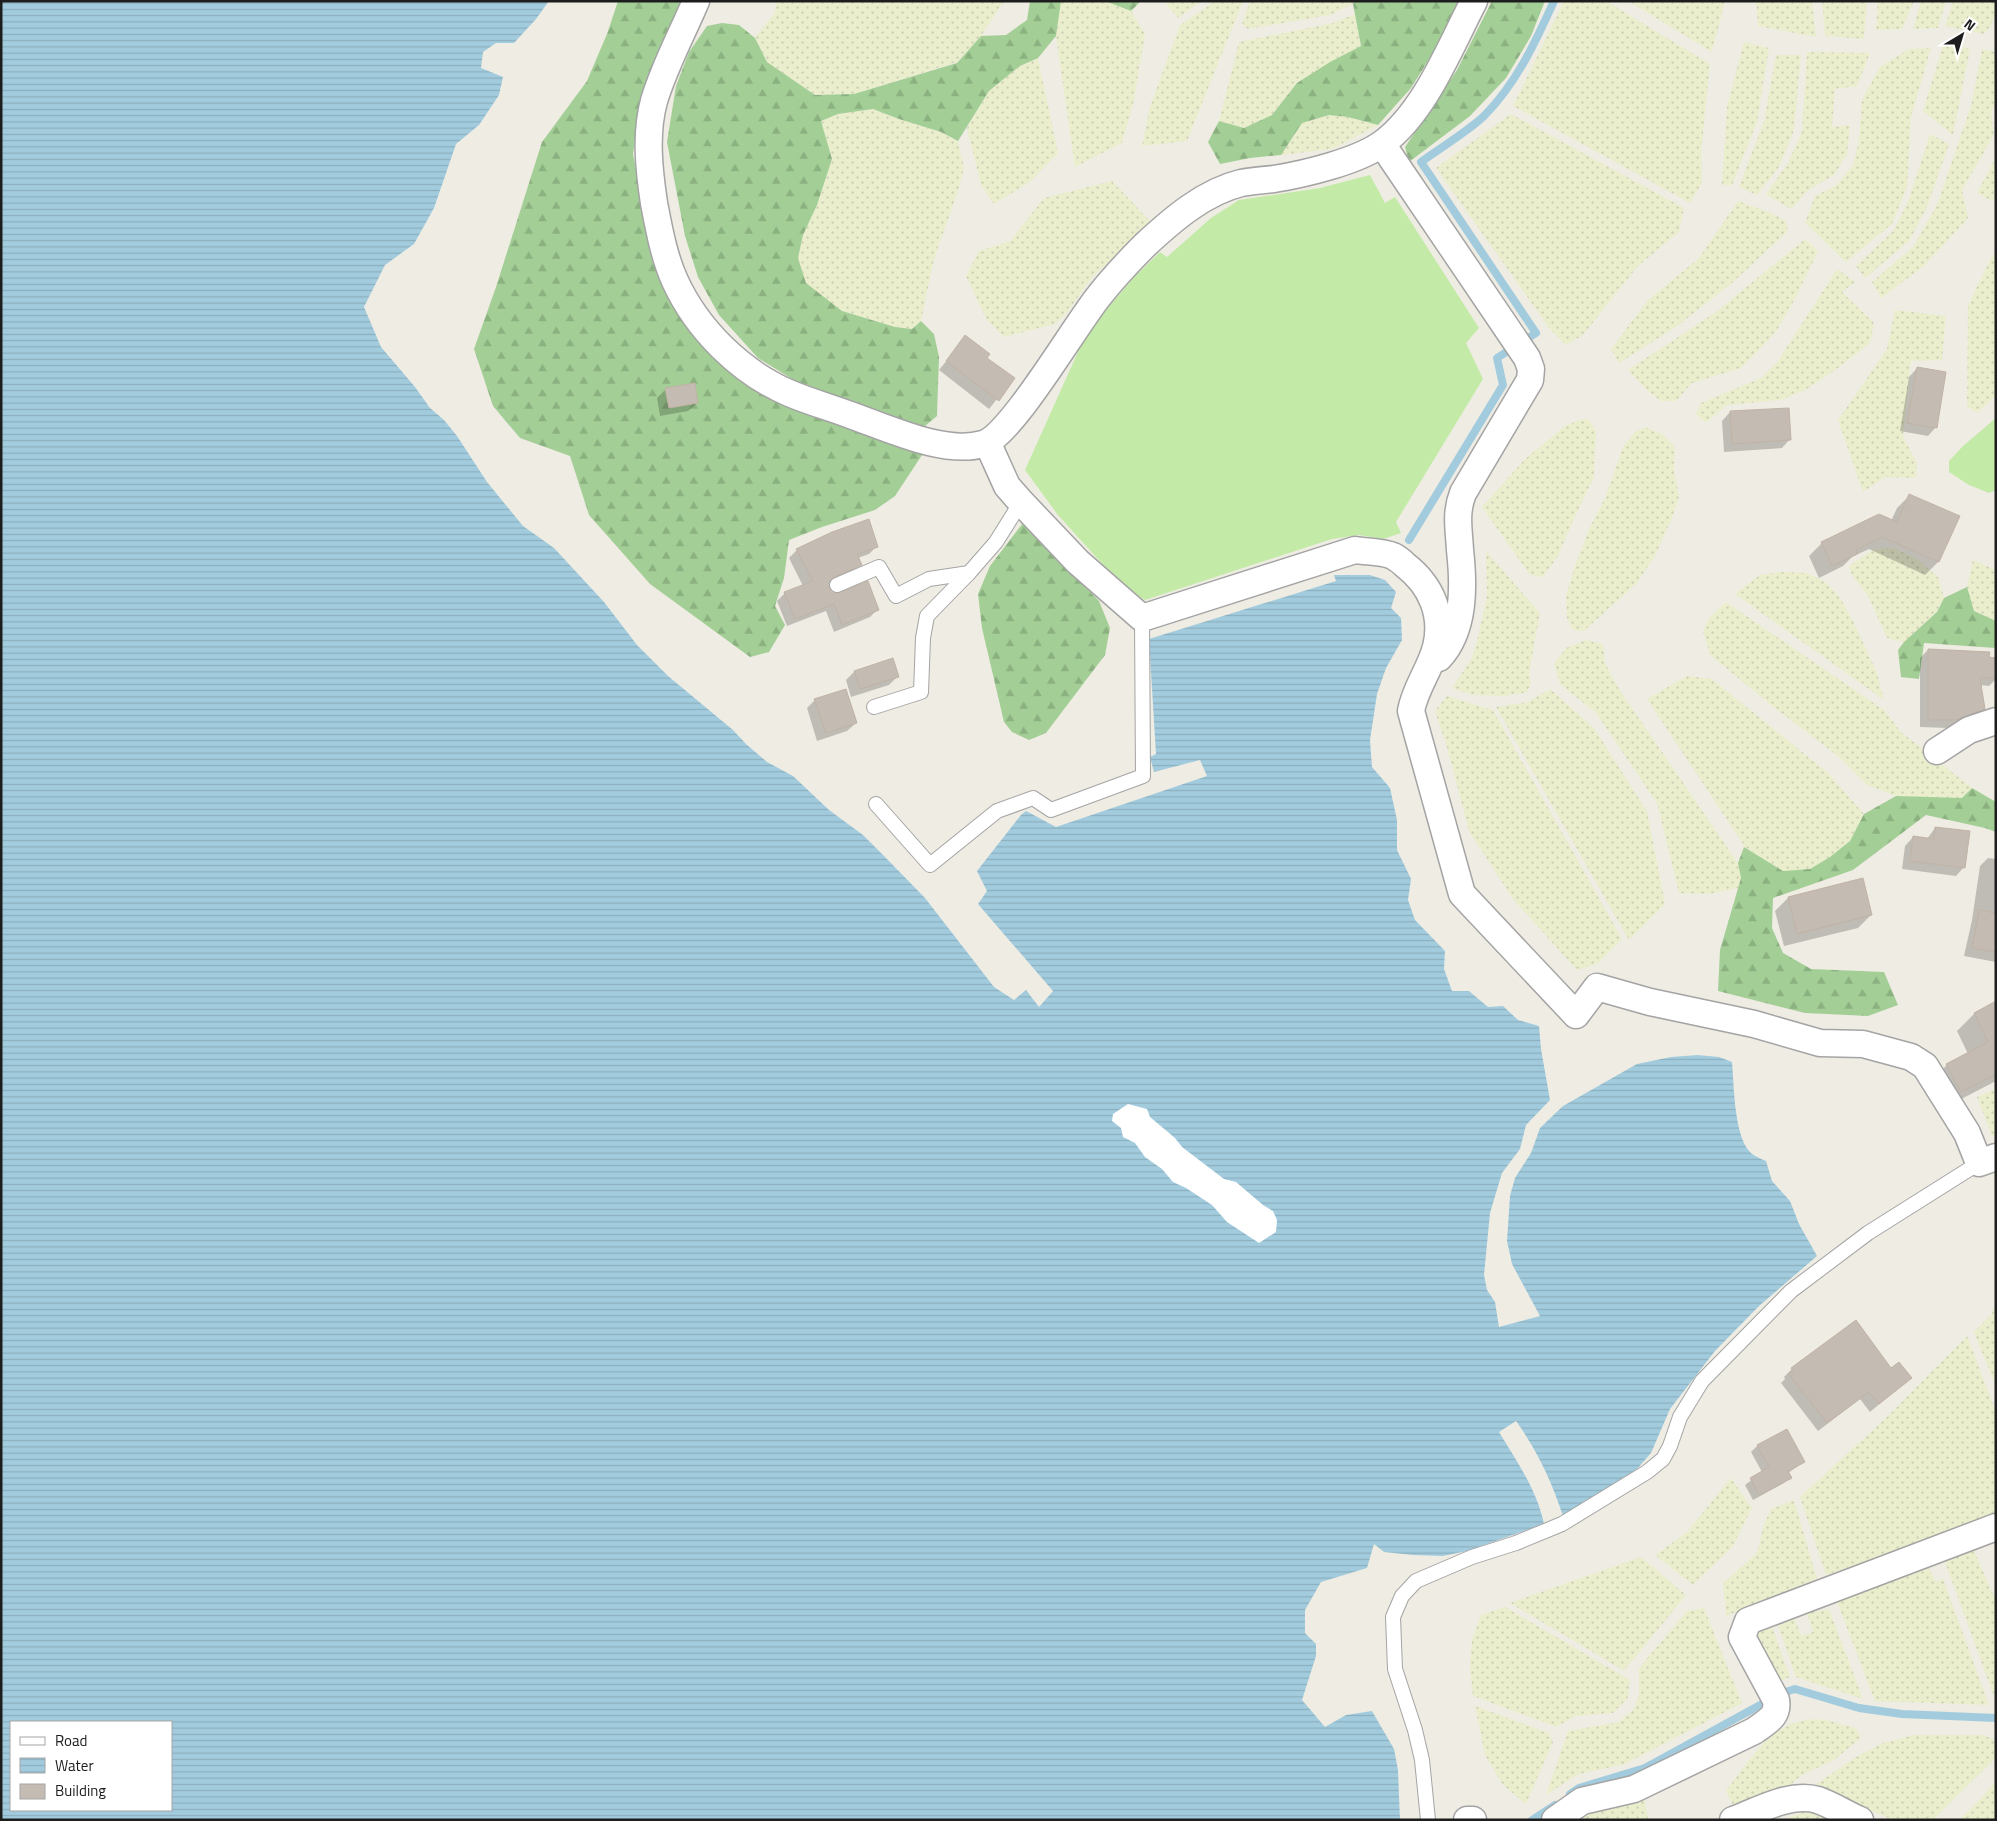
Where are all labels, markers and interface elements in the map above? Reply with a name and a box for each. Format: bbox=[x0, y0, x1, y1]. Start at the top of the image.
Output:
north arrow bbox=[1937, 10, 1987, 60]
text: N bbox=[1960, 13, 1981, 36]
legend bbox=[10, 1721, 172, 1811]
text: Road bbox=[55, 1729, 87, 1752]
text: Water bbox=[55, 1754, 94, 1777]
text: Building bbox=[55, 1779, 106, 1802]

